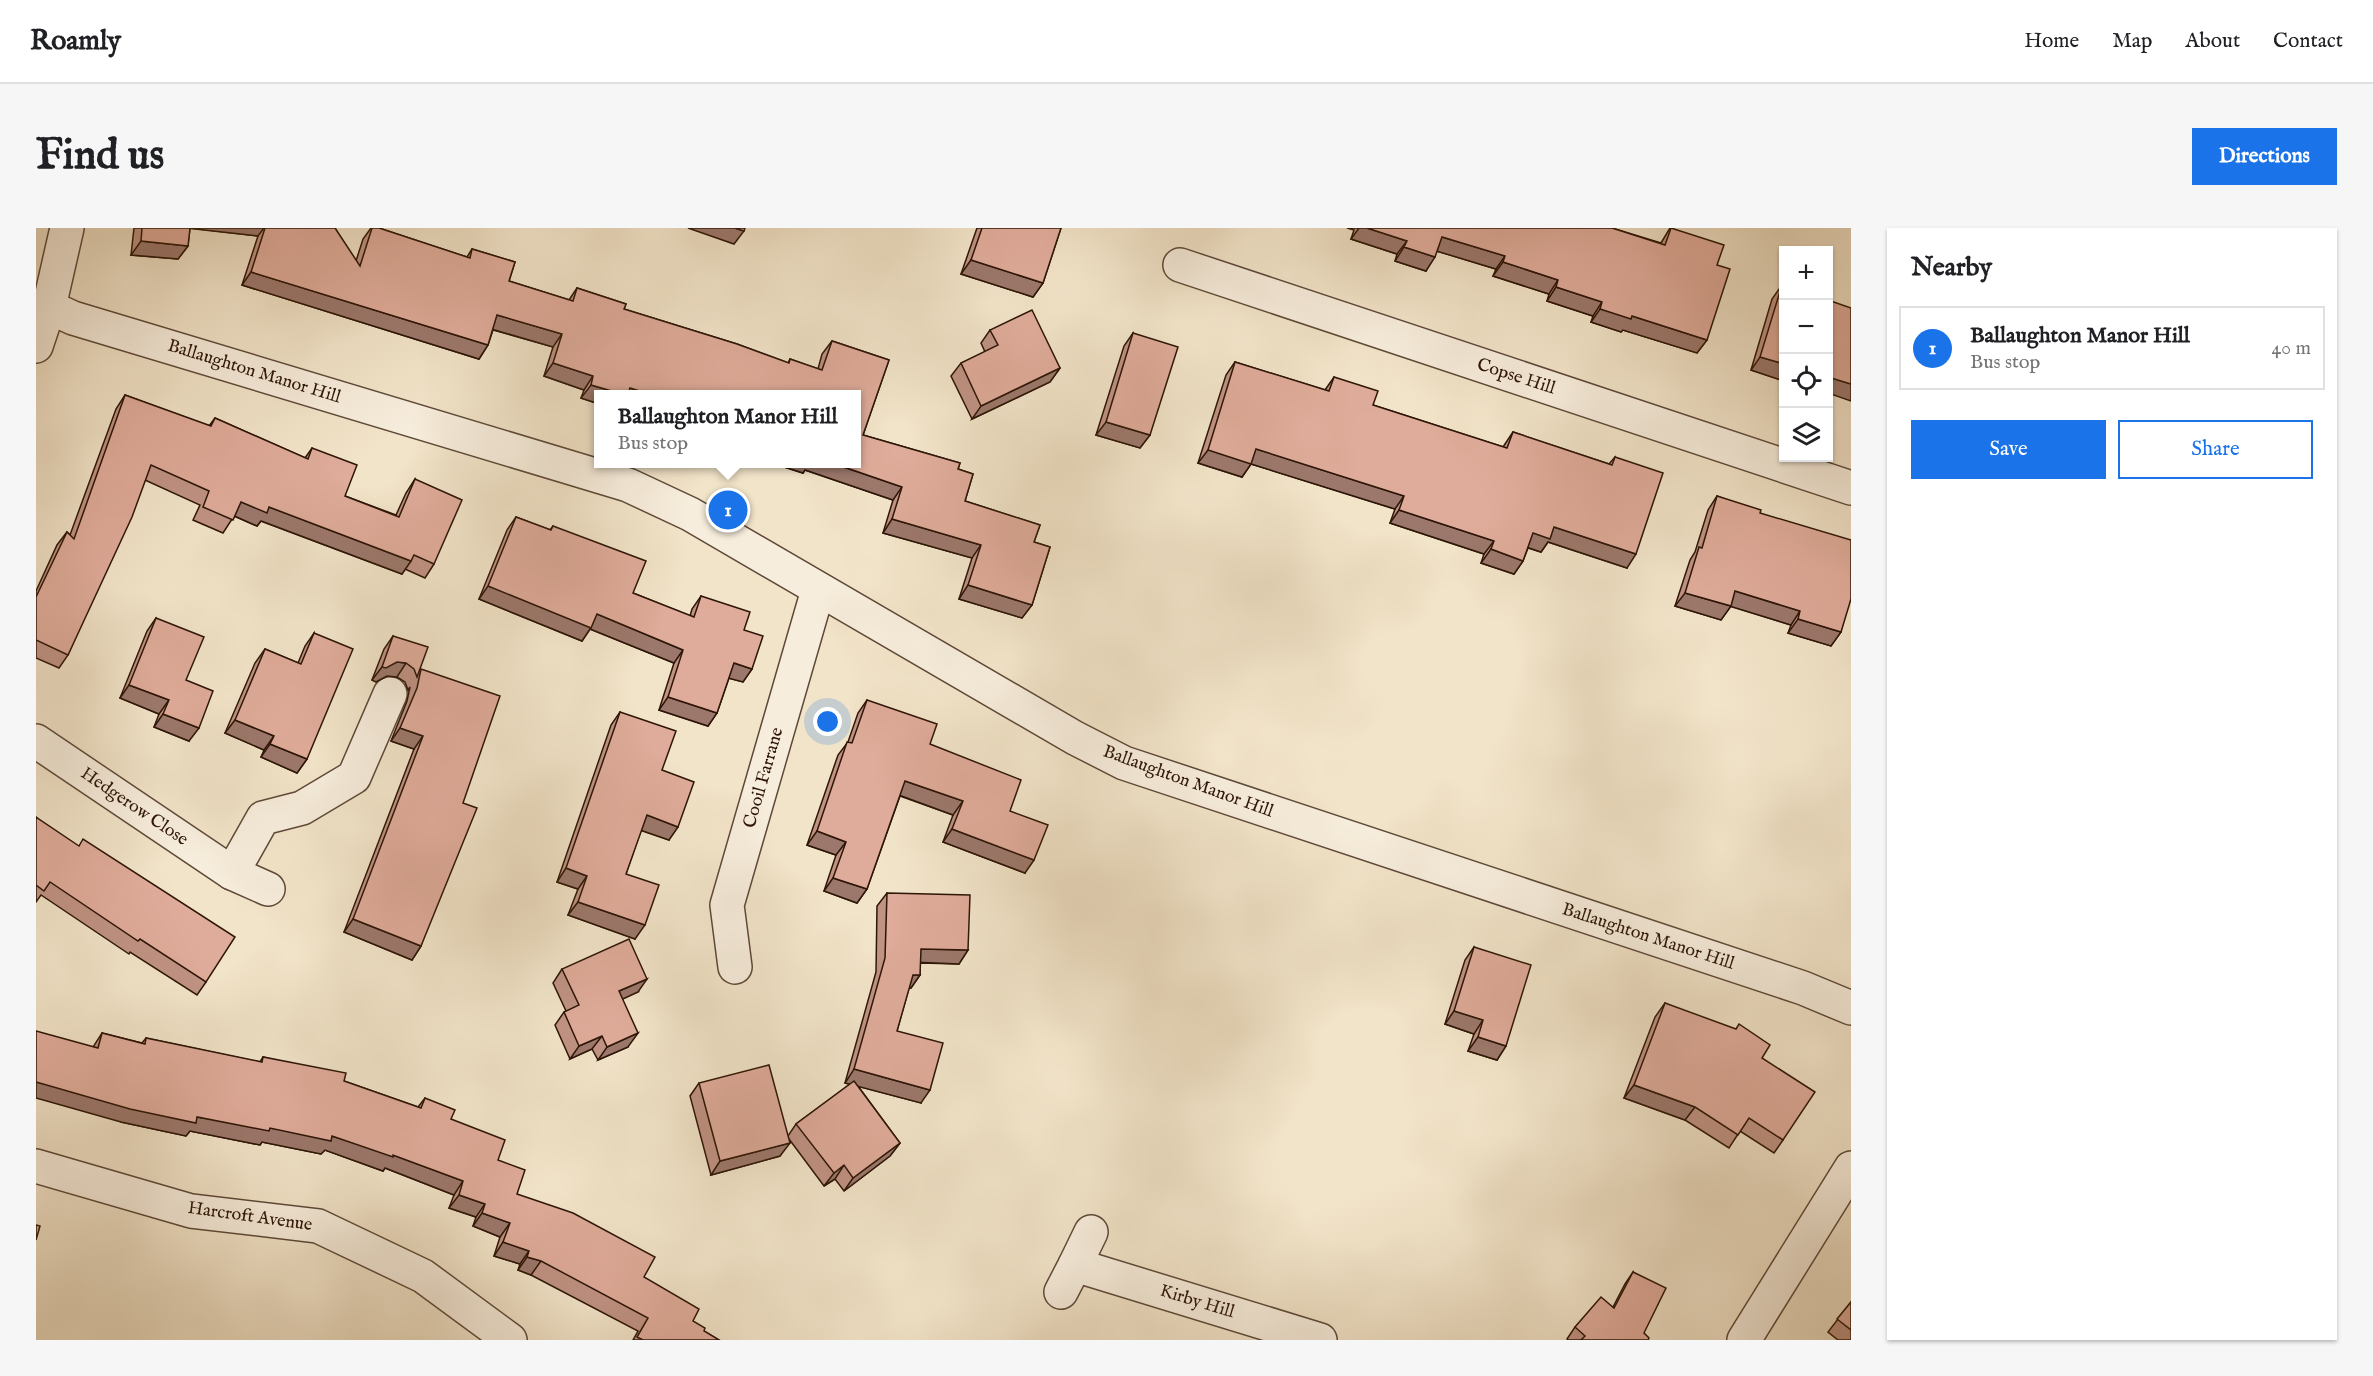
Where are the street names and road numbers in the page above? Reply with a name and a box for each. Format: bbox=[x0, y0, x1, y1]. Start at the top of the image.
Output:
street label: Ballaughton Manor Hill bbox=[165, 335, 343, 409]
street label: Copse Hill bbox=[1474, 354, 1558, 400]
street label: Cooil Farrane bbox=[739, 725, 789, 831]
street label: Ballaughton Manor Hill bbox=[1100, 740, 1277, 824]
street label: Hedgerow Close bbox=[76, 763, 192, 851]
street label: Ballaughton Manor Hill bbox=[1559, 898, 1737, 976]
street label: Harcroft Avenue bbox=[186, 1197, 314, 1237]
street label: Kirby Hill bbox=[1157, 1280, 1237, 1324]

